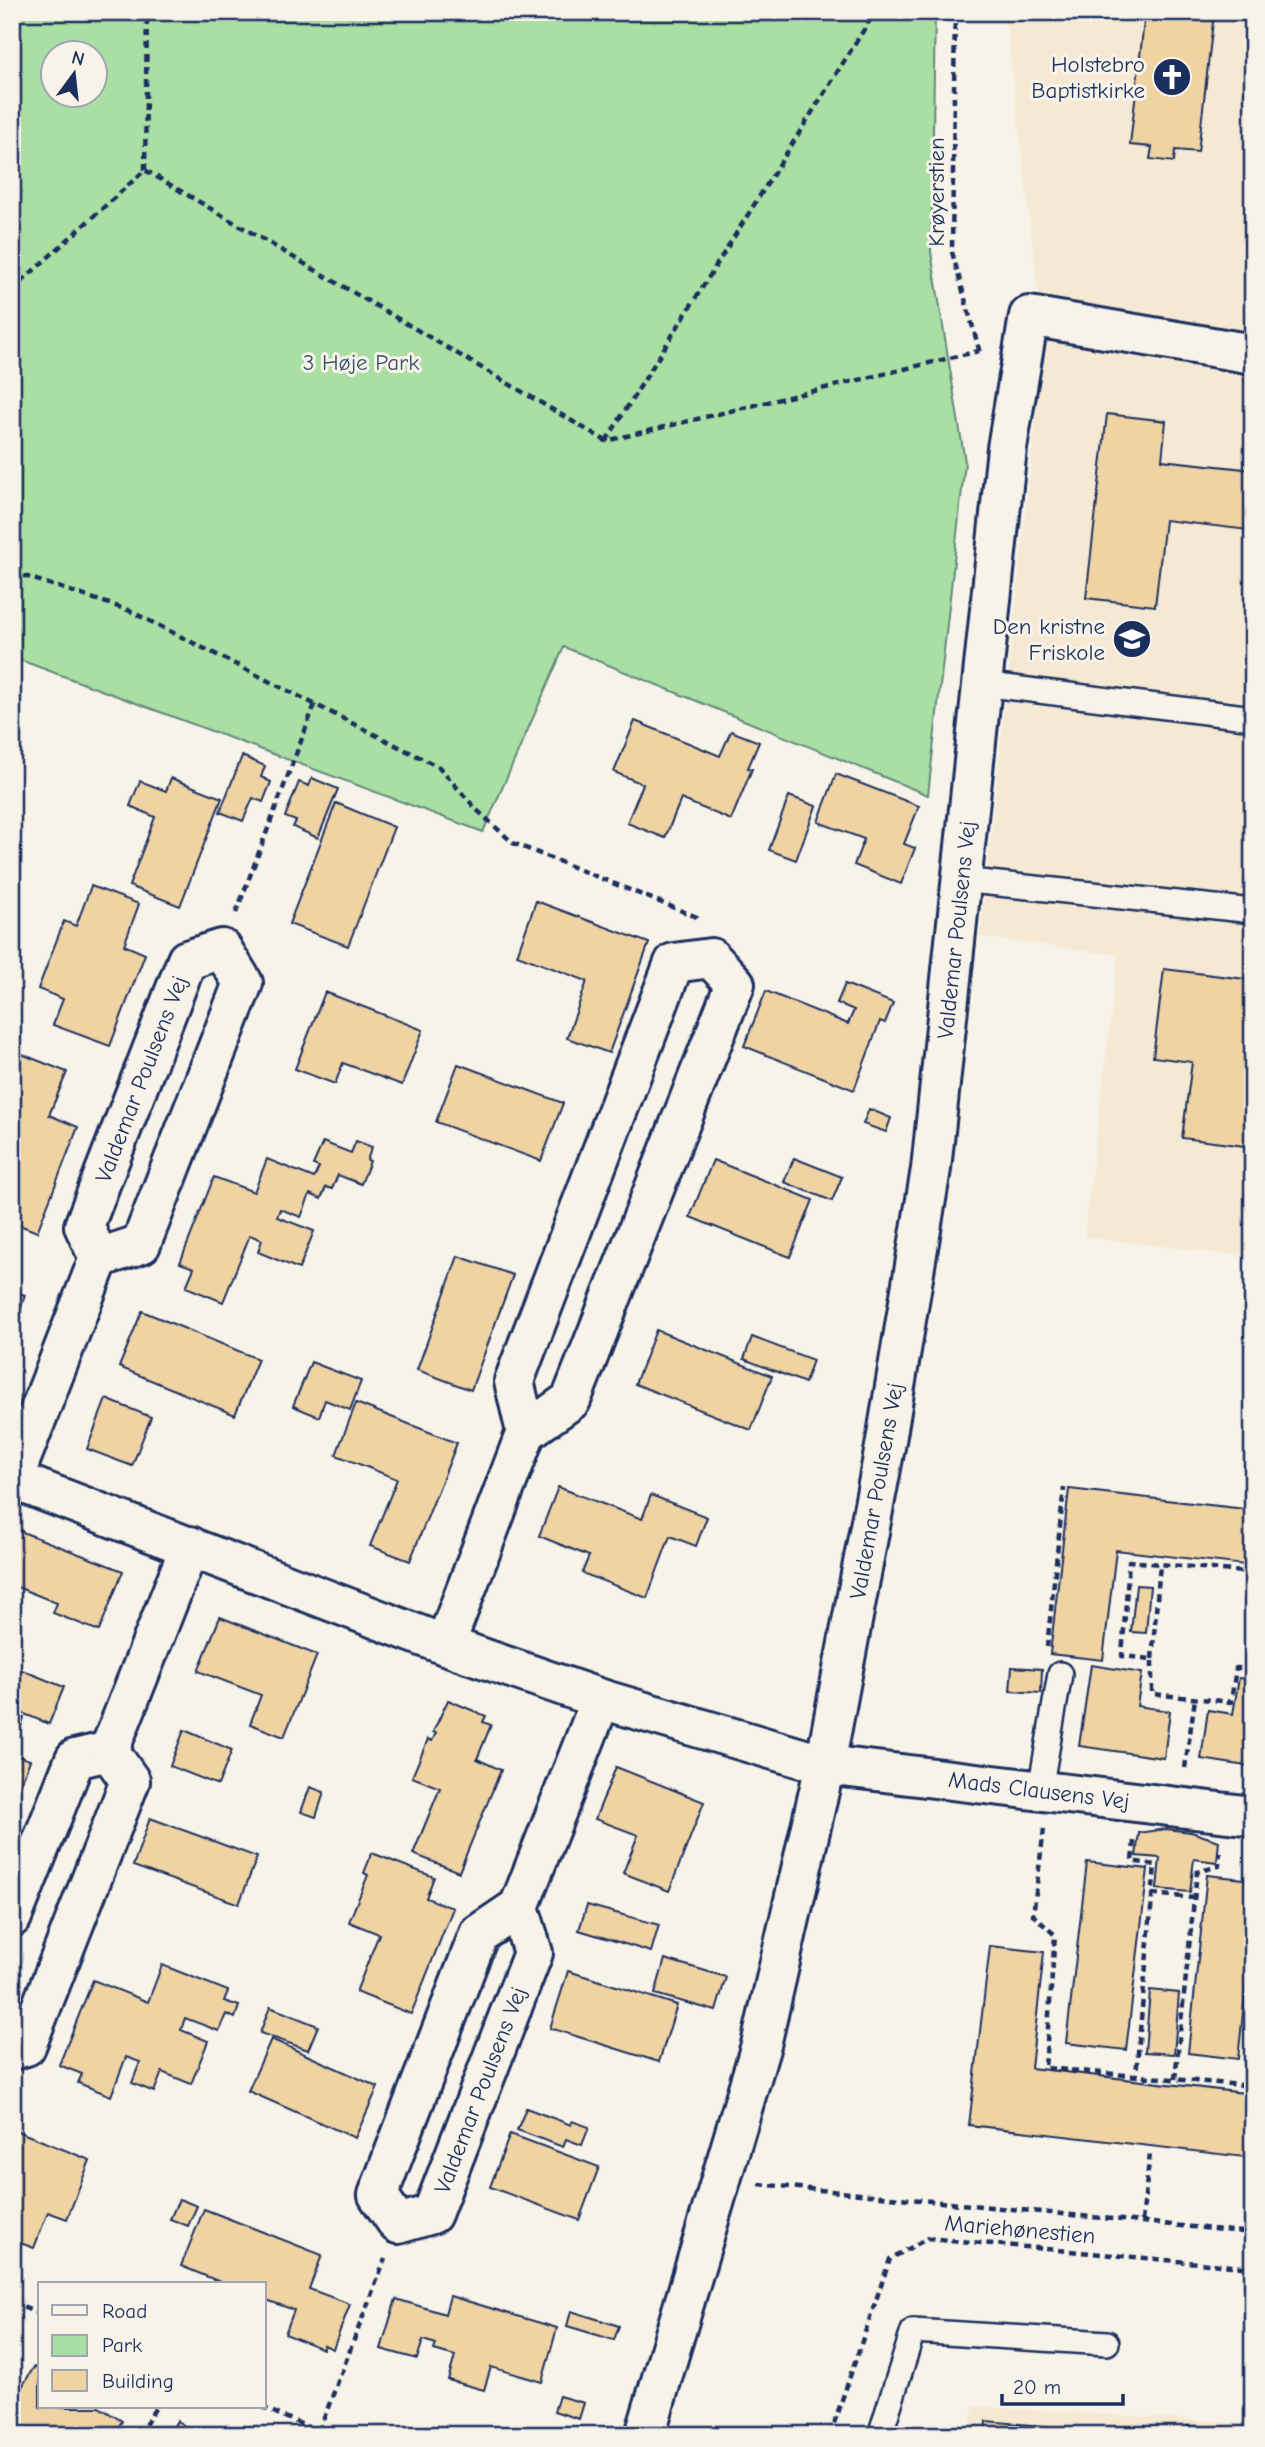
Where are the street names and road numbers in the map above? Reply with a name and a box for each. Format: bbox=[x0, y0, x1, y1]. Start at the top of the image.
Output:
street label: Krøyerstien bbox=[923, 137, 950, 247]
street label: Valdemar Poulsens Vej bbox=[932, 820, 981, 1040]
street label: Valdemar Poulsens Vej bbox=[90, 972, 193, 1186]
street label: Valdemar Poulsens Vej bbox=[844, 1381, 909, 1601]
street label: Mads Clausens Vej bbox=[947, 1766, 1131, 1815]
street label: Valdemar Poulsens Vej bbox=[429, 1983, 532, 2197]
street label: Mariehønestien bbox=[943, 2209, 1097, 2250]

